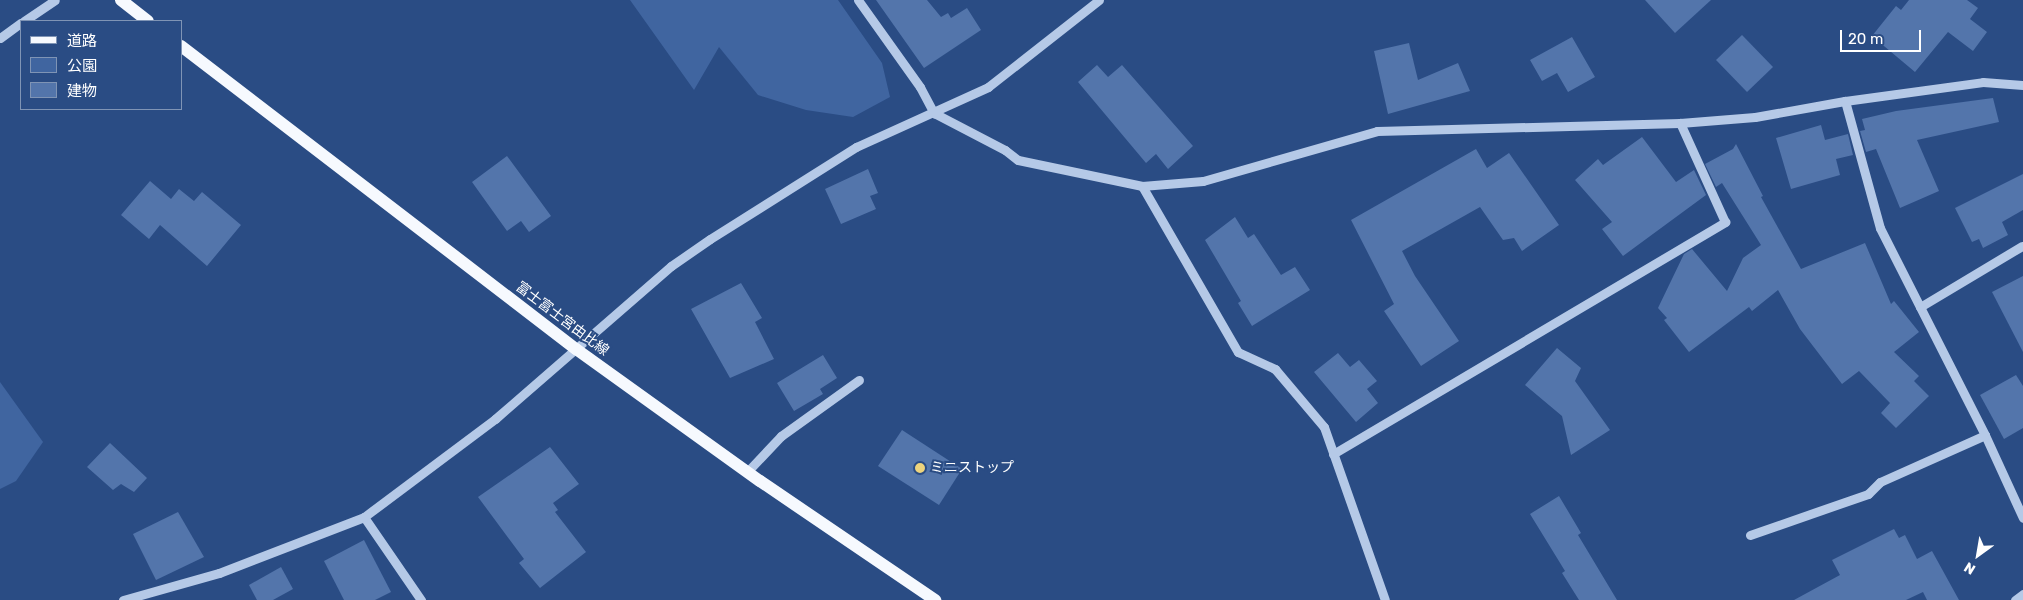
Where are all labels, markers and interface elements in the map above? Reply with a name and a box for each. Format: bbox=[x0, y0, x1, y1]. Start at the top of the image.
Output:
legend bbox=[20, 20, 182, 110]
scale bar bbox=[1843, 20, 1924, 52]
text: 20 m bbox=[1848, 30, 1883, 48]
text: 道路 bbox=[67, 32, 97, 50]
text: 公園 bbox=[67, 57, 97, 75]
text: 建物 bbox=[67, 82, 97, 100]
street label: 富士富士宮由比線 bbox=[512, 279, 612, 359]
place label: ミニストップ bbox=[930, 460, 1014, 476]
marker: ミニストップ bbox=[914, 462, 926, 474]
north arrow bbox=[1953, 530, 2003, 580]
text: N bbox=[1961, 558, 1979, 578]

